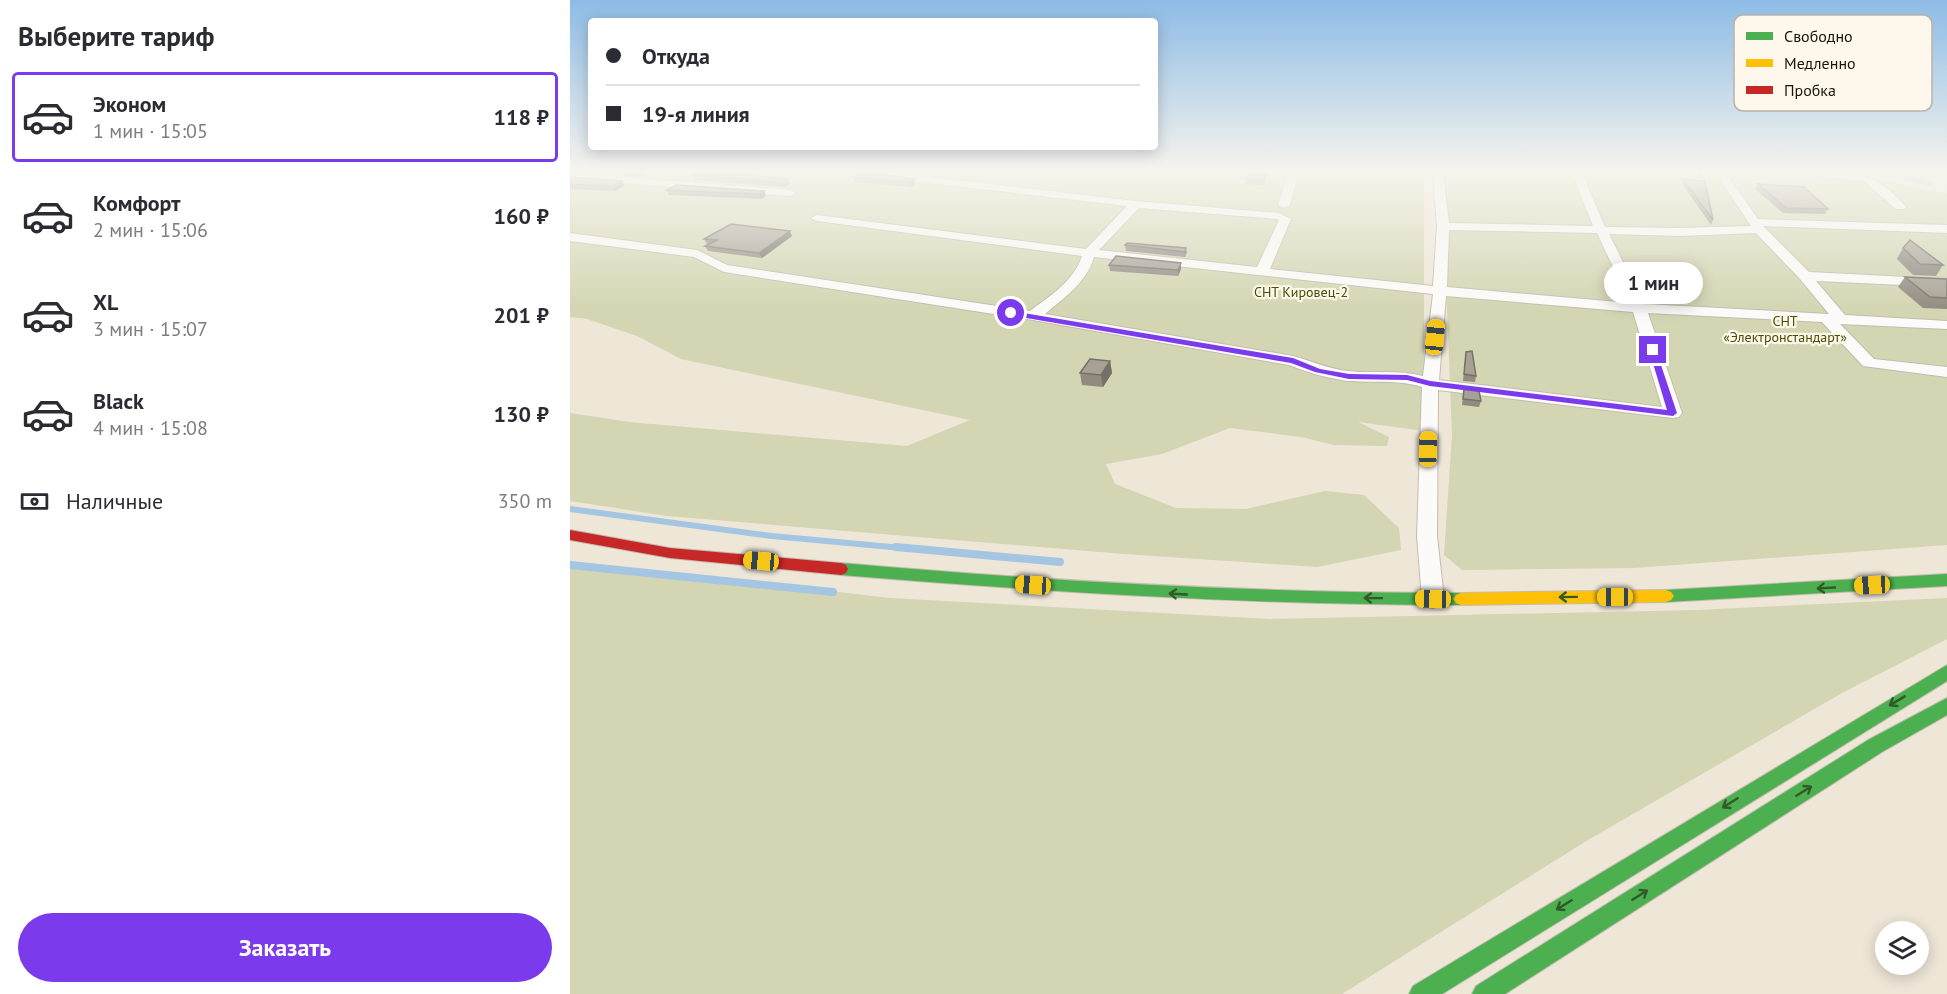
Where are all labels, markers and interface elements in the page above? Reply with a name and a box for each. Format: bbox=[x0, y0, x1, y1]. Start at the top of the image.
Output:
legend bbox=[1734, 15, 1932, 111]
text: Выберите тариф bbox=[18, 19, 214, 53]
text: Свободно bbox=[1784, 26, 1853, 46]
text: Откуда bbox=[642, 42, 710, 70]
text: Медленно bbox=[1784, 53, 1856, 73]
text: Пробка bbox=[1784, 80, 1836, 100]
icon: car bbox=[21, 90, 75, 144]
text: Эконом bbox=[93, 90, 166, 118]
text: 19-я линия bbox=[642, 100, 750, 128]
text: 118 ₽ bbox=[494, 103, 549, 131]
text: 1 мин · 15:05 bbox=[93, 118, 208, 144]
icon: car bbox=[21, 189, 75, 243]
text: Комфорт bbox=[93, 189, 181, 217]
text: 160 ₽ bbox=[494, 202, 549, 230]
text: 2 мин · 15:06 bbox=[93, 217, 208, 243]
callout: 1 мин bbox=[1604, 263, 1702, 305]
text: 1 мин bbox=[1628, 270, 1679, 296]
park label: СНТ Кировец-2 bbox=[1254, 283, 1348, 301]
icon: car bbox=[21, 288, 75, 342]
text: XL bbox=[93, 288, 118, 316]
route start bbox=[997, 299, 1024, 326]
text: 201 ₽ bbox=[494, 301, 549, 329]
park label: СНТ «Электронстандарт» bbox=[1723, 312, 1847, 346]
text: 3 мин · 15:07 bbox=[93, 316, 208, 342]
car bbox=[1424, 318, 1446, 356]
route end bbox=[1639, 336, 1666, 363]
icon: car bbox=[21, 387, 75, 441]
text: Black bbox=[93, 387, 144, 415]
text: 130 ₽ bbox=[494, 400, 549, 428]
text: 4 мин · 15:08 bbox=[93, 415, 208, 441]
car bbox=[1419, 431, 1437, 467]
icon: cash bbox=[18, 485, 51, 518]
text: Наличные bbox=[66, 487, 163, 515]
text: 350 m bbox=[498, 488, 552, 514]
car bbox=[742, 550, 780, 572]
car bbox=[1014, 575, 1052, 595]
car bbox=[1854, 575, 1890, 595]
one-way arrow bbox=[1816, 582, 1836, 593]
one-way arrow bbox=[1169, 588, 1189, 599]
car bbox=[1597, 588, 1633, 606]
car bbox=[1415, 590, 1451, 608]
one-way arrow bbox=[1364, 592, 1384, 604]
one-way arrow bbox=[1558, 592, 1578, 603]
one-way arrow bbox=[1889, 696, 1906, 708]
one-way arrow bbox=[1796, 784, 1813, 797]
one-way arrow bbox=[1722, 797, 1739, 809]
one-way arrow bbox=[1631, 889, 1648, 901]
one-way arrow bbox=[1556, 900, 1573, 912]
button: Заказать bbox=[18, 913, 552, 982]
map controls bbox=[1875, 921, 1929, 975]
button: layers bbox=[1875, 921, 1929, 975]

